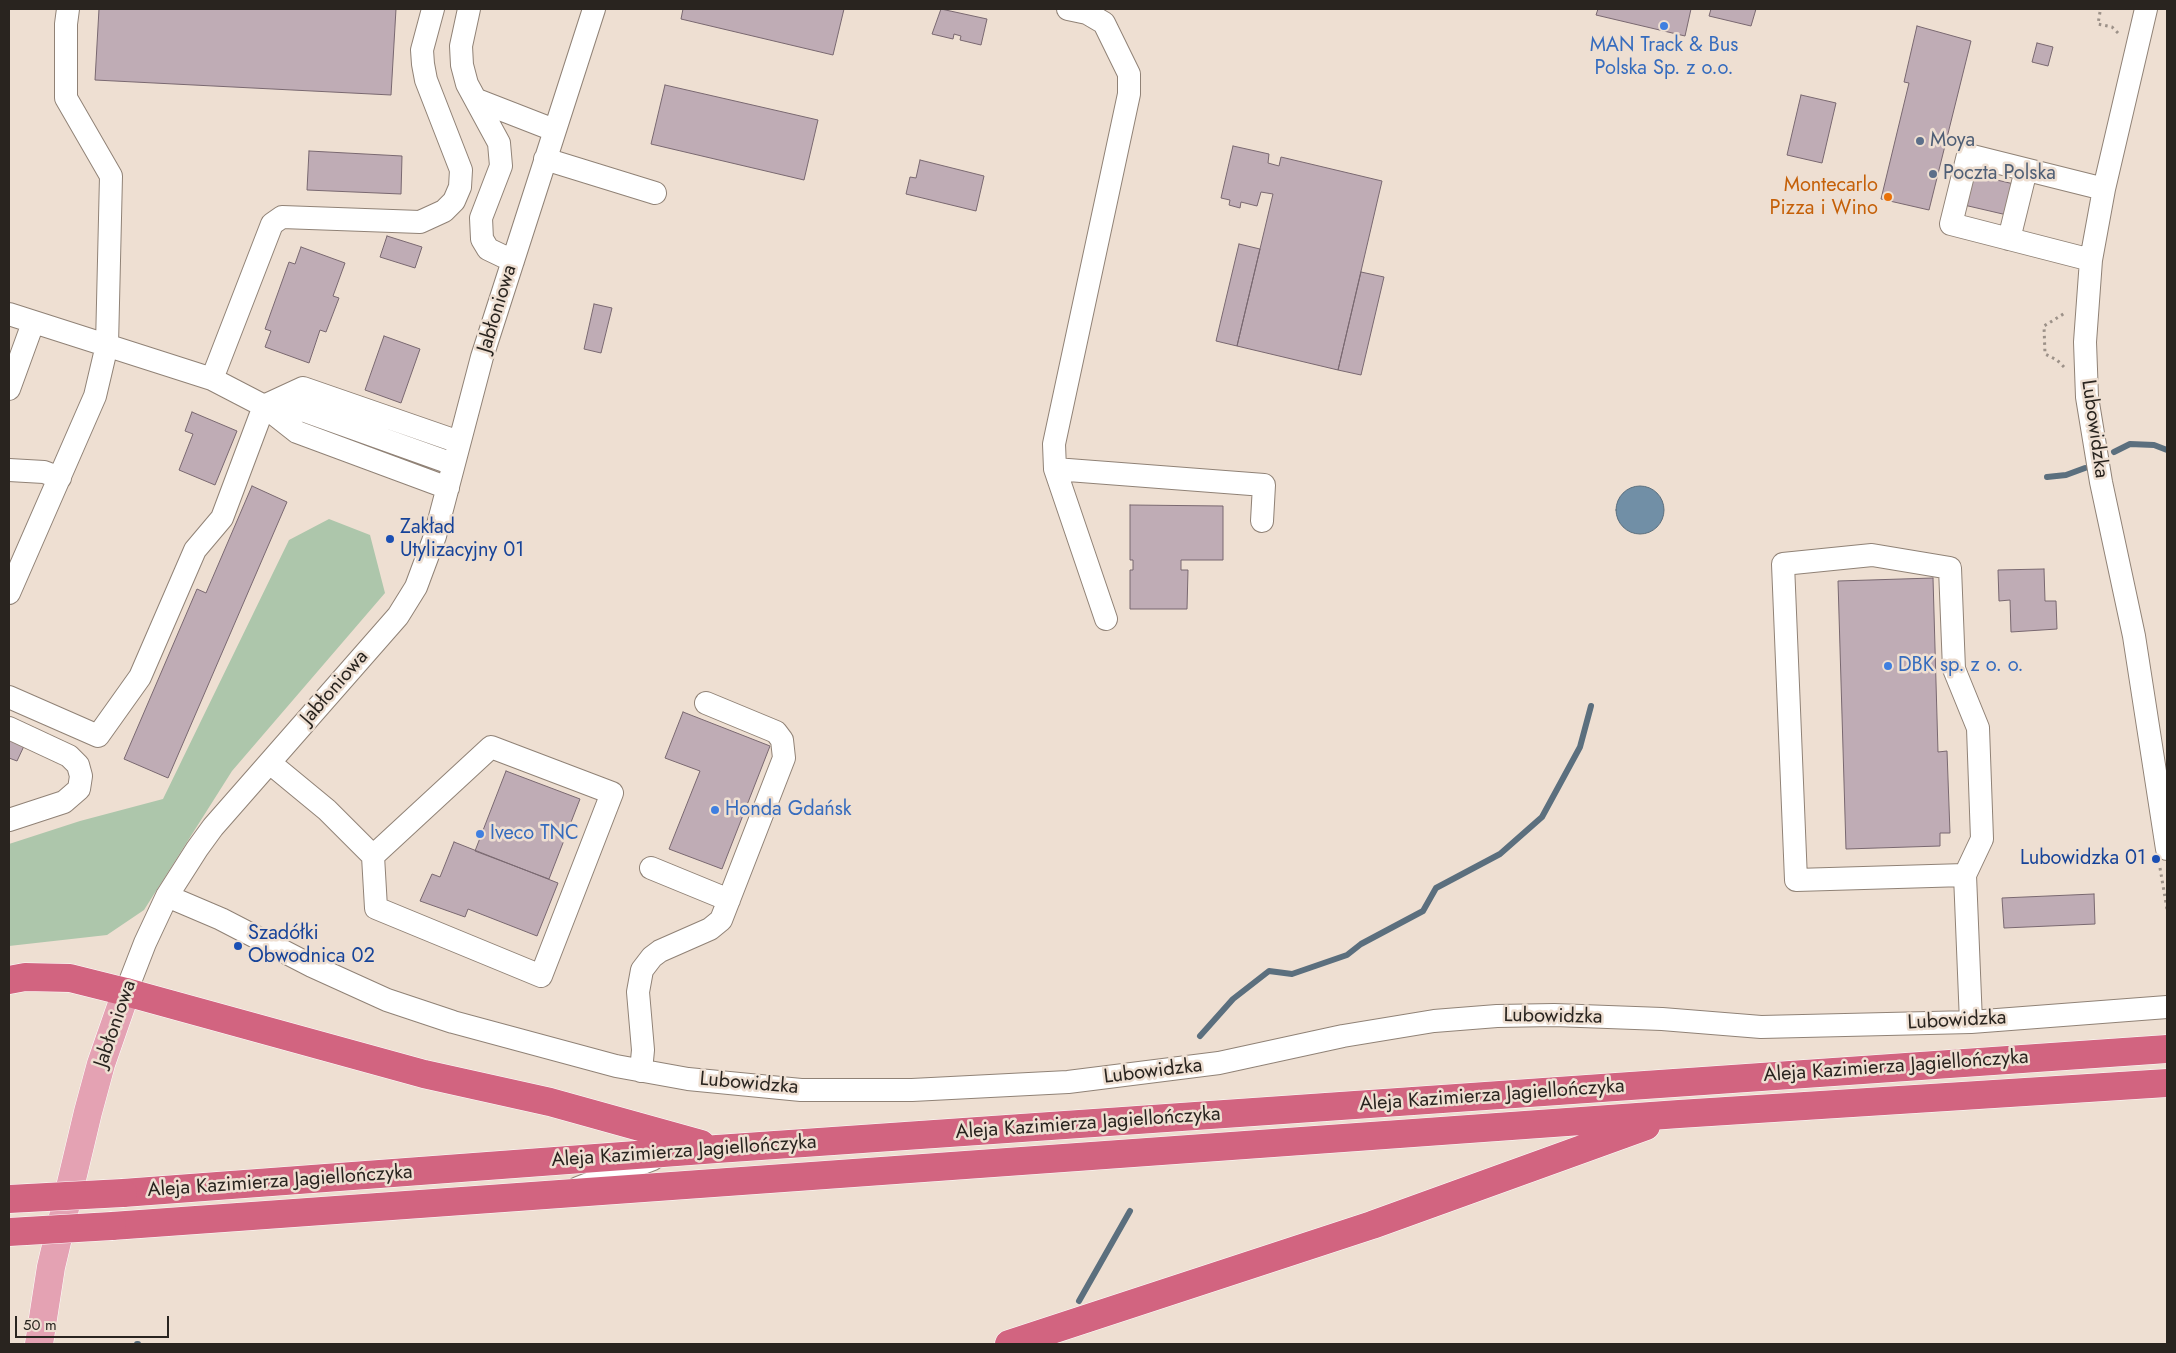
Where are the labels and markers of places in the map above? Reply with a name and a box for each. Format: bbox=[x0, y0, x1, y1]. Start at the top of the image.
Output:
marker: MAN Track & Bus Polska Sp. z o.o. bbox=[1658, 20, 1670, 32]
place label: MAN Track & Bus Polska Sp. z o.o. bbox=[1590, 34, 1738, 81]
place label: Moya bbox=[1930, 129, 1975, 153]
marker: Moya bbox=[1914, 135, 1926, 147]
place label: Poczta Polska bbox=[1943, 162, 2056, 186]
marker: Poczta Polska bbox=[1927, 168, 1939, 180]
place label: Montecarlo Pizza i Wino bbox=[1770, 174, 1878, 221]
marker: Montecarlo Pizza i Wino bbox=[1882, 191, 1894, 203]
place label: Zakład Utylizacyjny 01 bbox=[400, 516, 524, 563]
marker: Zakład Utylizacyjny 01 bbox=[384, 533, 396, 545]
place label: DBK sp. z o. o. bbox=[1898, 654, 2024, 678]
marker: DBK sp. z o. o. bbox=[1882, 660, 1894, 672]
place label: Honda Gdańsk bbox=[725, 798, 852, 822]
marker: Honda Gdańsk bbox=[709, 804, 721, 816]
place label: Iveco TNC bbox=[490, 822, 579, 846]
marker: Iveco TNC bbox=[474, 828, 486, 840]
place label: Lubowidzka 01 bbox=[2020, 847, 2146, 871]
marker: Lubowidzka 01 bbox=[2150, 853, 2162, 865]
place label: Szadółki Obwodnica 02 bbox=[248, 922, 375, 969]
marker: Szadółki Obwodnica 02 bbox=[232, 940, 244, 952]

